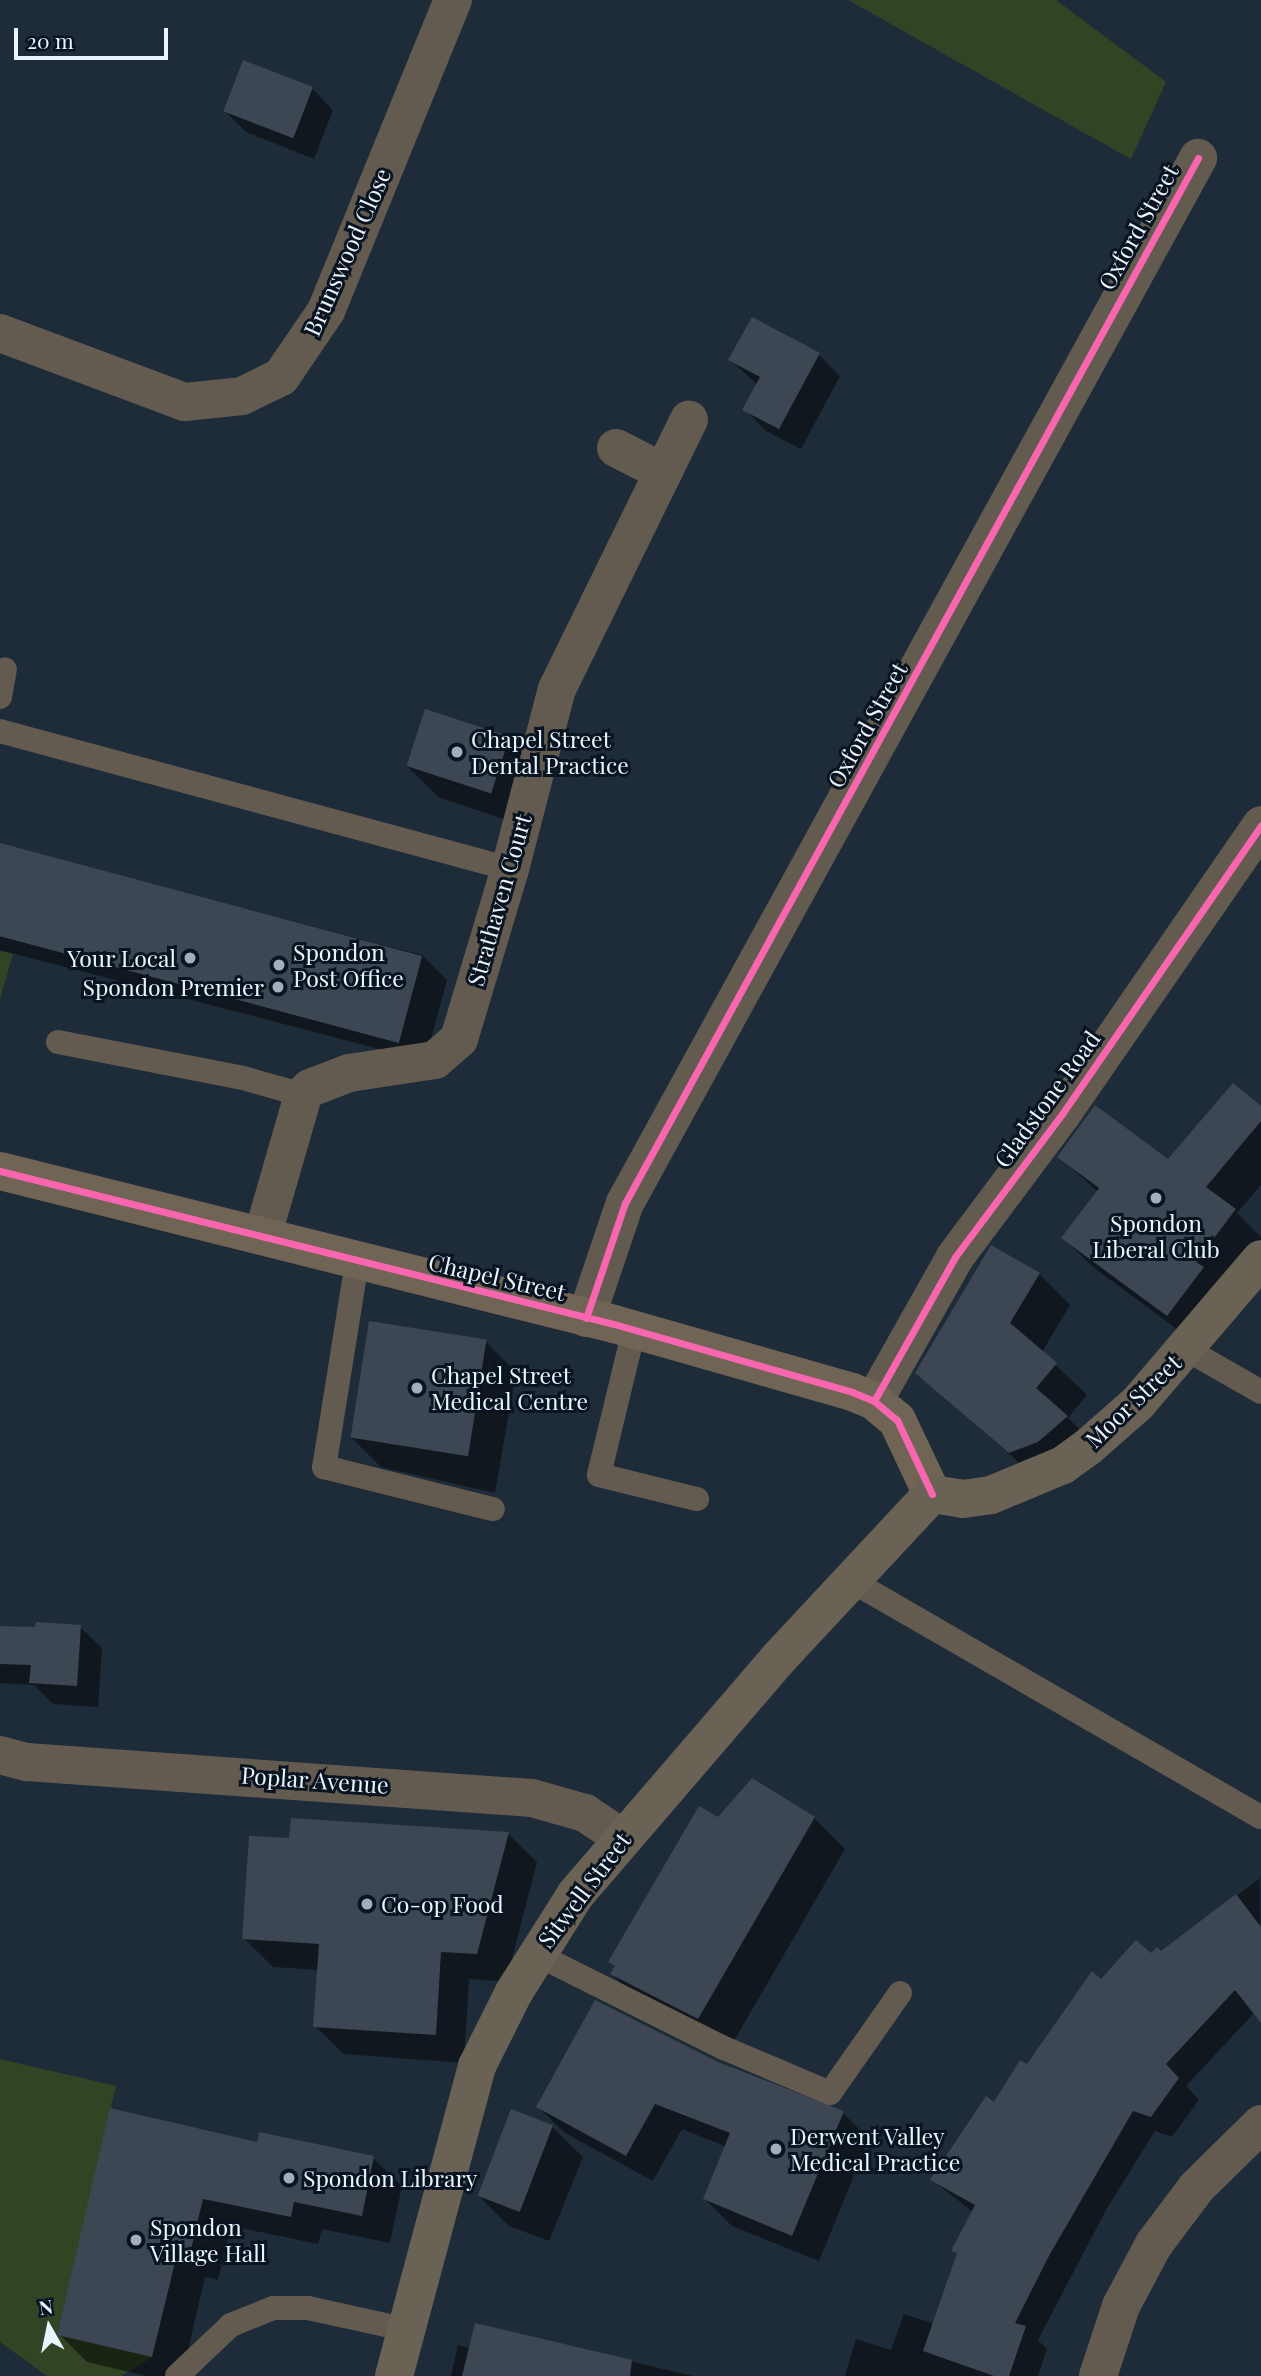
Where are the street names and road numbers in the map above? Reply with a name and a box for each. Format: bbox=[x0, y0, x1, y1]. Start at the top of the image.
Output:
street label: Oxford Street bbox=[1092, 159, 1184, 295]
street label: Brunswood Close bbox=[298, 164, 396, 340]
street label: Oxford Street bbox=[821, 657, 913, 793]
street label: Strathaven Court bbox=[461, 811, 537, 989]
street label: Gladstone Road bbox=[988, 1025, 1106, 1173]
street label: Chapel Street bbox=[426, 1248, 568, 1306]
street label: Moor Street bbox=[1079, 1349, 1187, 1453]
street label: Poplar Avenue bbox=[240, 1761, 390, 1799]
street label: Sitwell Street bbox=[532, 1827, 636, 1953]

